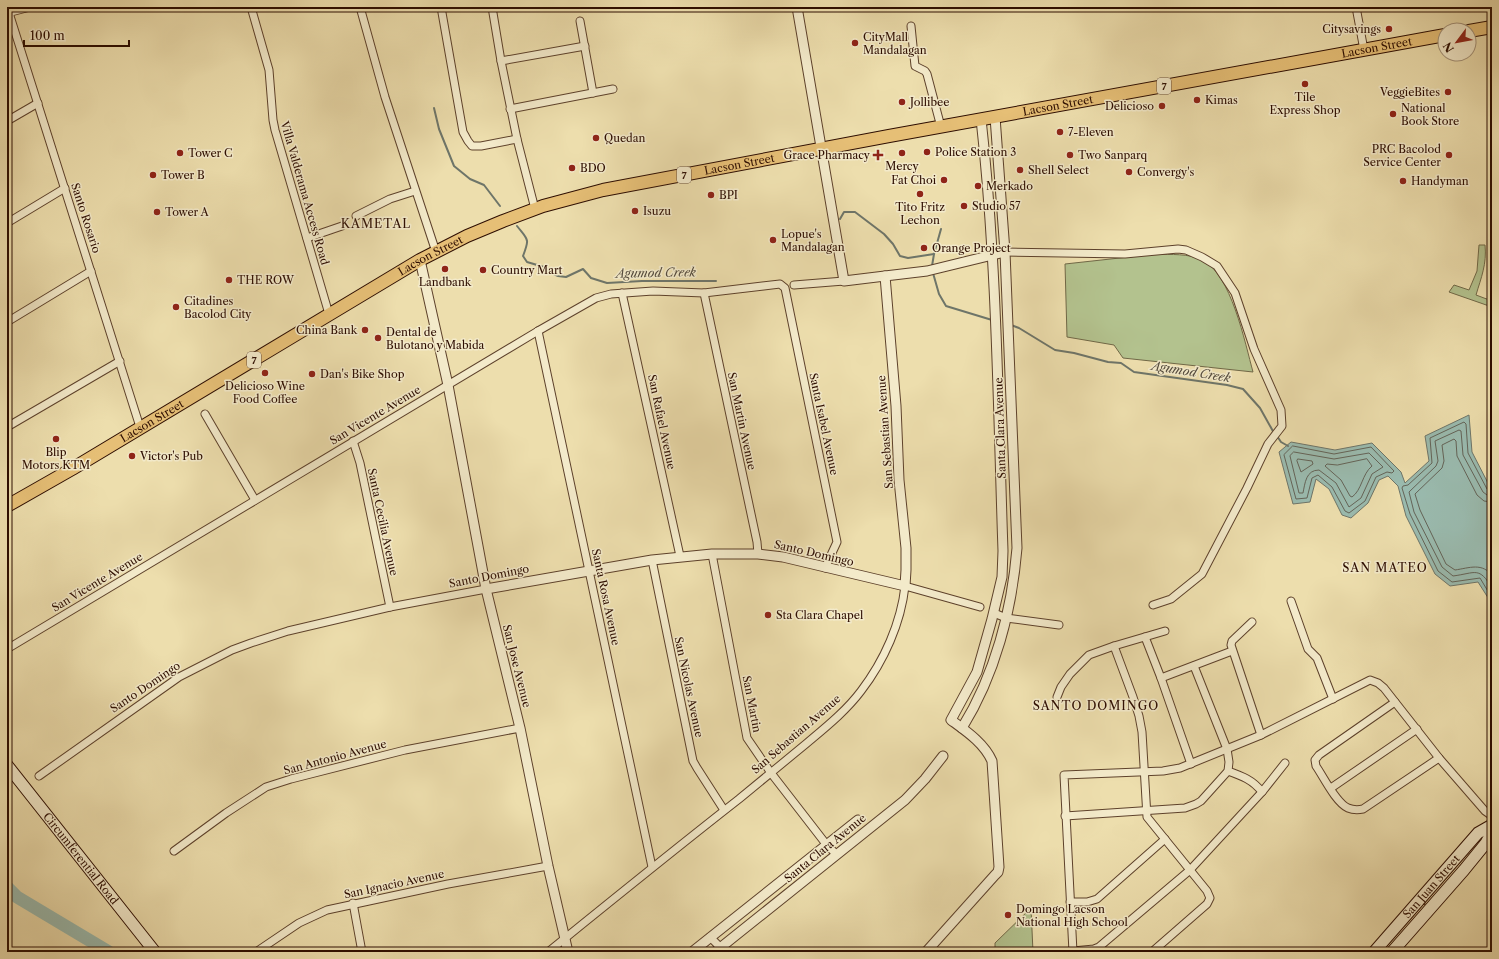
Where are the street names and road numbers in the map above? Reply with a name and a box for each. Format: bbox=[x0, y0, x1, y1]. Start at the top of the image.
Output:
street label: Lacson Street bbox=[1340, 34, 1413, 61]
road number: 7 bbox=[1157, 78, 1171, 94]
street label: Lacson Street bbox=[1021, 92, 1094, 119]
street label: Villa Valderama Access Road bbox=[277, 118, 332, 267]
street label: Lacson Street bbox=[703, 151, 776, 178]
road number: 7 bbox=[677, 167, 691, 183]
street label: Santo Rosario bbox=[68, 181, 104, 255]
street label: Lacson Street bbox=[395, 232, 465, 279]
road number: 7 bbox=[247, 352, 261, 368]
street label: San Martin Avenue bbox=[725, 371, 759, 471]
street label: Santa Isabel Avenue bbox=[806, 372, 842, 476]
street label: San Rafael Avenue bbox=[645, 373, 679, 471]
street label: San Sebastian Avenue bbox=[874, 375, 896, 489]
street label: Santa Clara Avenue bbox=[991, 377, 1009, 479]
street label: San Vicente Avenue bbox=[327, 382, 423, 448]
street label: Lacson Street bbox=[118, 397, 186, 445]
street label: Santa Cecilia Avenue bbox=[365, 467, 401, 577]
street label: Santo Domingo bbox=[773, 537, 855, 569]
street label: Santa Rosa Avenue bbox=[589, 547, 623, 647]
street label: San Vicente Avenue bbox=[49, 549, 145, 615]
street label: Santo Domingo bbox=[448, 561, 531, 591]
street label: San Jose Avenue bbox=[500, 623, 534, 709]
street label: San Nicolas Avenue bbox=[671, 635, 707, 739]
street label: Santo Domingo bbox=[107, 658, 183, 716]
street label: San Martin bbox=[740, 674, 764, 734]
street label: San Sebastian Avenue bbox=[749, 691, 843, 777]
street label: San Antonio Avenue bbox=[282, 737, 388, 777]
street label: Circumferential Road bbox=[40, 810, 122, 907]
street label: Santa Clara Avenue bbox=[781, 811, 869, 885]
street label: San Juan Street bbox=[1400, 852, 1463, 921]
street label: San Ignacio Avenue bbox=[343, 867, 445, 901]

